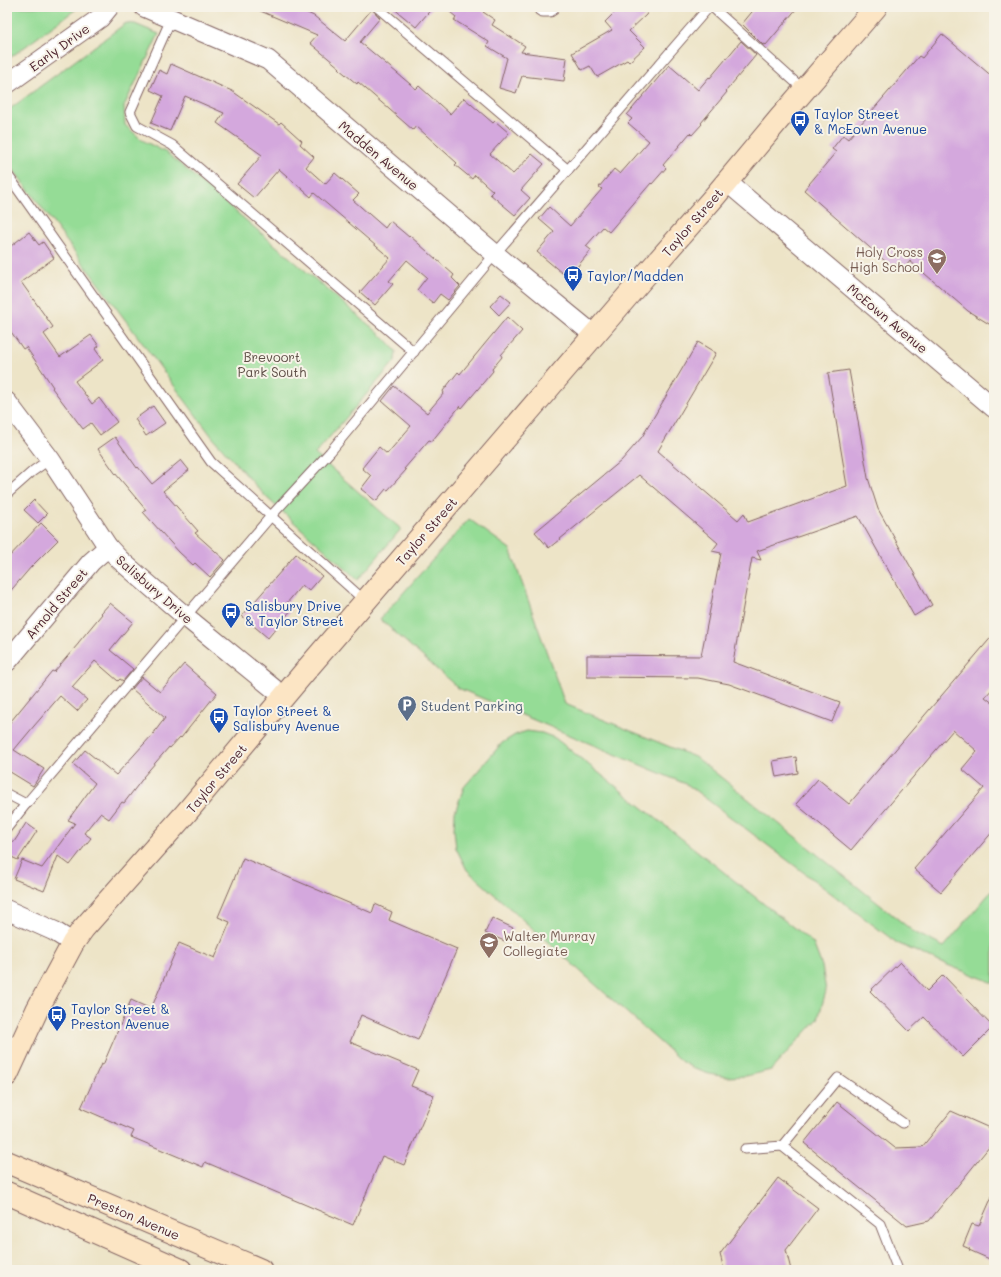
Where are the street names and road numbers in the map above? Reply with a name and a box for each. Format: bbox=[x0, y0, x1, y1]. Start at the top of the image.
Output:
street label: Early Drive bbox=[25, 19, 93, 75]
street label: Madden Avenue bbox=[335, 117, 423, 193]
street label: Taylor Street bbox=[658, 184, 727, 260]
street label: McEown Avenue bbox=[844, 279, 932, 357]
street label: Taylor Street bbox=[392, 493, 461, 569]
street label: Salisbury Drive bbox=[113, 551, 197, 627]
street label: Arnold Street bbox=[21, 564, 91, 642]
street label: Taylor Street bbox=[182, 740, 250, 816]
street label: Preston Avenue bbox=[85, 1189, 183, 1243]

